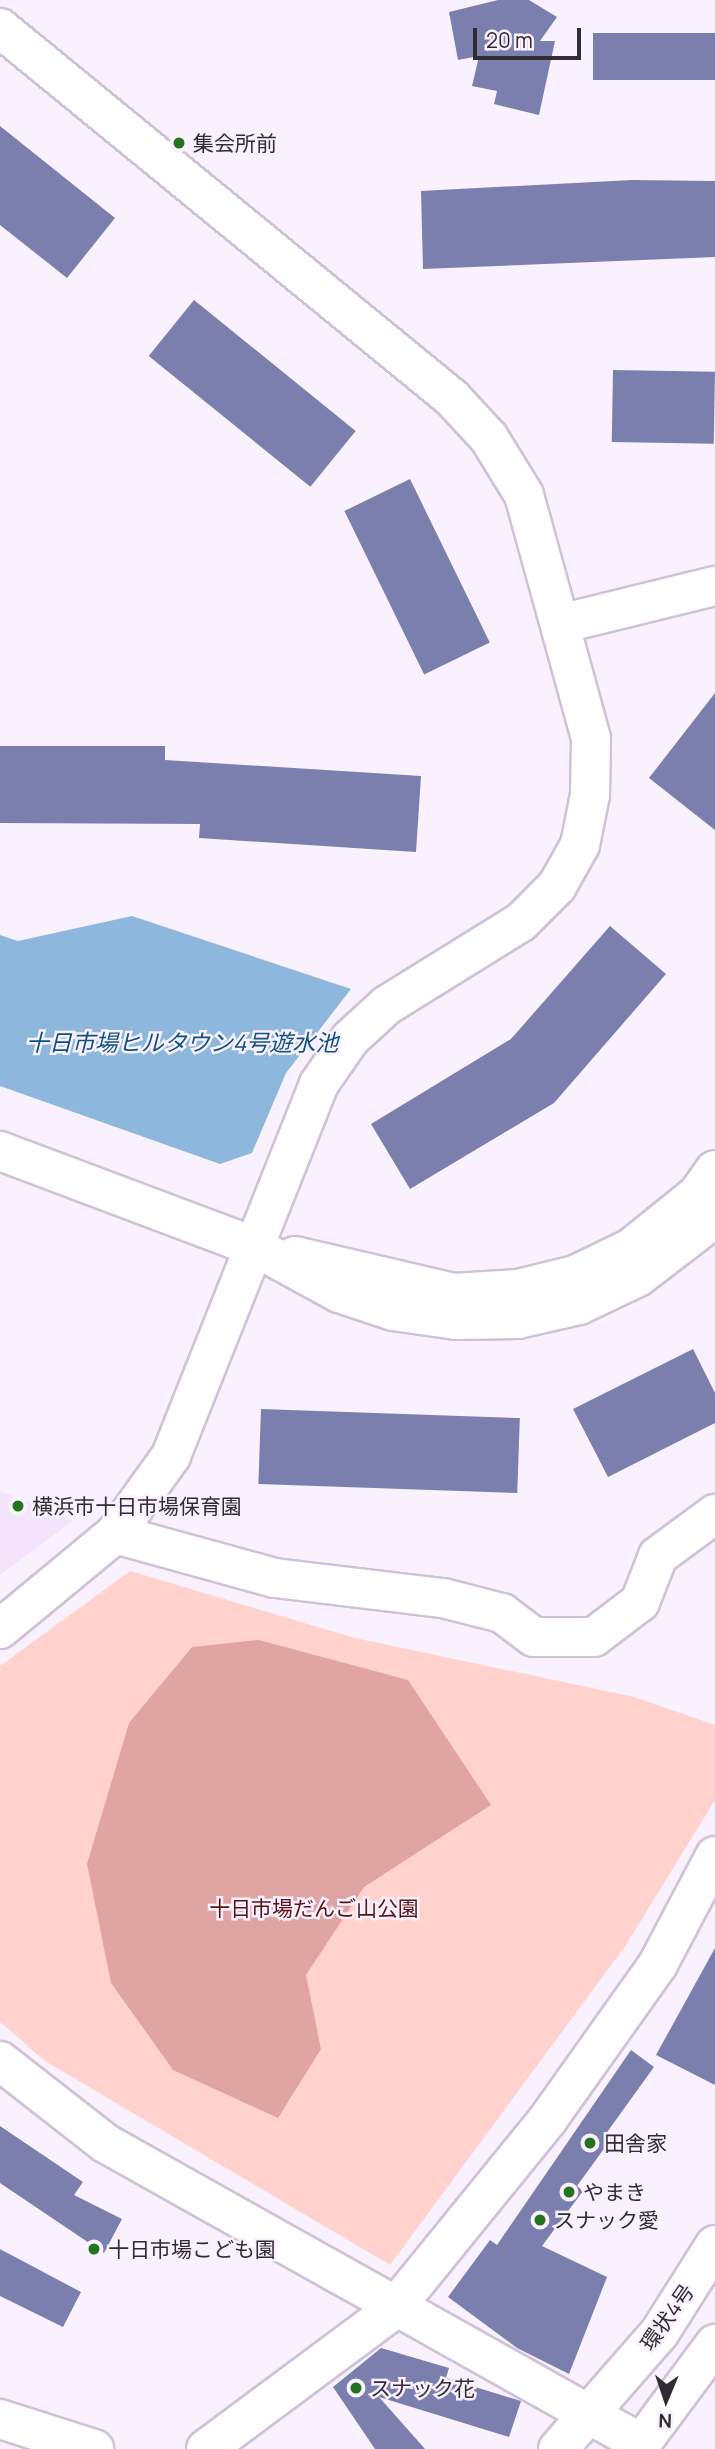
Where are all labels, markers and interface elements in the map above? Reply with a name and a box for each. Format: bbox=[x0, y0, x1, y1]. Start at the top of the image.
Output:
scale bar bbox=[477, 14, 586, 58]
text: 20 m bbox=[486, 26, 533, 54]
place label: 集会所前 bbox=[193, 130, 277, 156]
marker: 集会所前 bbox=[171, 135, 187, 151]
water label: 十日市場ヒルタウン4号遊水池 bbox=[26, 1028, 338, 1056]
place label: 横浜市十日市場保育園 bbox=[32, 1493, 242, 1519]
marker: 横浜市十日市場保育園 bbox=[10, 1498, 26, 1514]
park label: 十日市場だんご山公園 bbox=[209, 1895, 419, 1921]
place label: 田舎家 bbox=[604, 2130, 667, 2156]
marker: 田舎家 bbox=[582, 2135, 598, 2151]
place label: やまき bbox=[583, 2179, 646, 2205]
marker: やまき bbox=[561, 2184, 577, 2200]
place label: スナック愛 bbox=[554, 2207, 659, 2233]
marker: スナック愛 bbox=[532, 2212, 548, 2228]
place label: 十日市場こども園 bbox=[108, 2236, 276, 2262]
marker: 十日市場こども園 bbox=[86, 2241, 102, 2257]
street label: 環状4号 bbox=[635, 2279, 699, 2355]
north arrow bbox=[631, 2365, 701, 2435]
place label: スナック花 bbox=[370, 2375, 475, 2401]
marker: スナック花 bbox=[348, 2380, 364, 2396]
text: N bbox=[658, 2408, 673, 2434]

